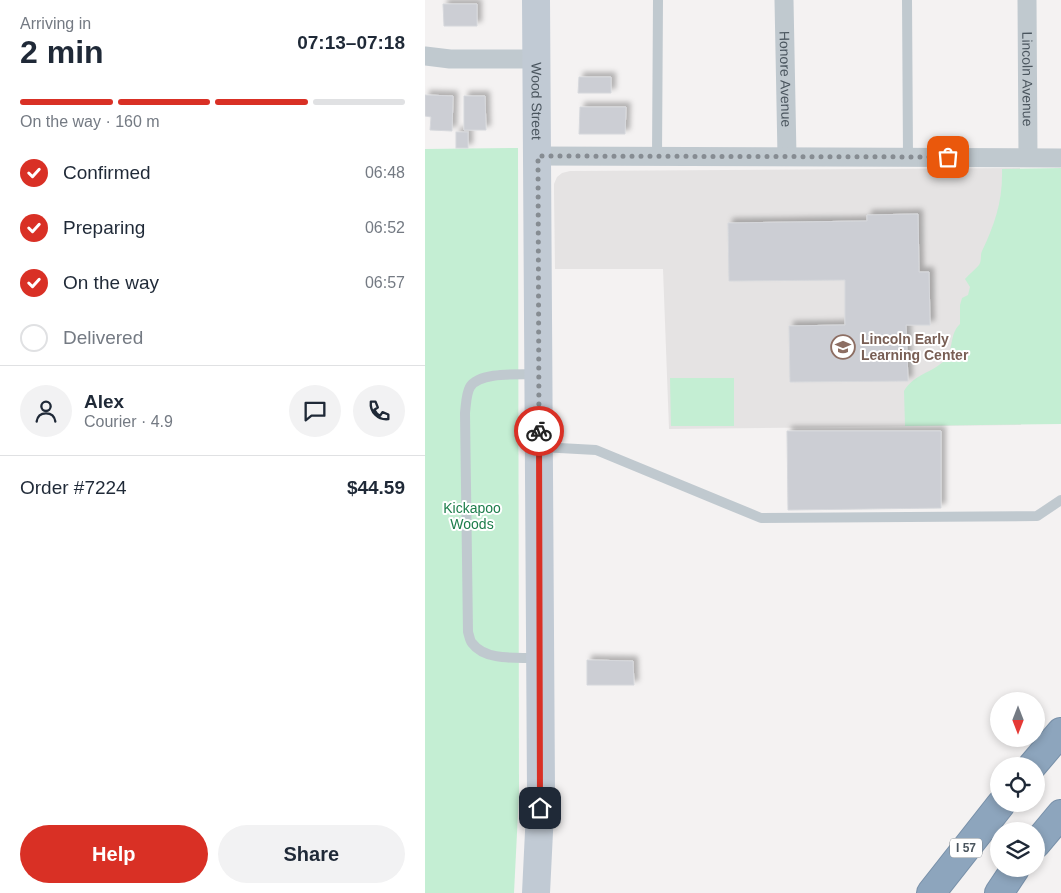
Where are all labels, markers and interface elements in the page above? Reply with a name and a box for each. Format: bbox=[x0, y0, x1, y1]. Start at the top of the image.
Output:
text: Arriving in bbox=[20, 15, 91, 32]
street label: Honore Avenue bbox=[777, 31, 794, 128]
text: 07:13–07:18 bbox=[297, 32, 405, 53]
street label: Lincoln Avenue bbox=[1019, 32, 1036, 127]
text: 2 min bbox=[20, 34, 104, 70]
street label: Wood Street bbox=[528, 62, 545, 140]
text: On the way · 160 m bbox=[20, 113, 160, 130]
pin bbox=[927, 136, 969, 178]
icon: bag bbox=[934, 143, 962, 171]
icon: check bbox=[20, 159, 48, 187]
text: Confirmed bbox=[63, 162, 151, 183]
text: 06:48 bbox=[365, 164, 405, 181]
icon: check bbox=[20, 214, 48, 242]
text: Preparing bbox=[63, 217, 145, 238]
text: 06:52 bbox=[365, 219, 405, 236]
icon: check bbox=[20, 269, 48, 297]
text: On the way bbox=[63, 272, 159, 293]
text: 06:57 bbox=[365, 274, 405, 291]
text: Delivered bbox=[63, 327, 143, 348]
place label: Lincoln Early Learning Center bbox=[861, 331, 969, 363]
school or university icon: Lincoln Early Learning Center bbox=[830, 334, 856, 360]
button: person bbox=[20, 385, 72, 437]
button: chat bbox=[289, 385, 341, 437]
button: phone bbox=[353, 385, 405, 437]
text: Alex bbox=[84, 391, 124, 412]
courier bbox=[514, 406, 564, 456]
text: Courier · 4.9 bbox=[84, 413, 173, 430]
icon: bike bbox=[525, 417, 553, 445]
text: Order #7224 bbox=[20, 477, 127, 498]
text: $44.59 bbox=[347, 477, 405, 498]
park label: Kickapoo Woods bbox=[443, 500, 501, 532]
north arrow bbox=[990, 692, 1045, 748]
map controls bbox=[990, 692, 1045, 877]
button: locate bbox=[990, 757, 1045, 812]
pin bbox=[519, 787, 561, 829]
icon: home bbox=[526, 794, 554, 822]
button: layers bbox=[990, 822, 1045, 877]
button: Help bbox=[20, 825, 208, 883]
button: Share bbox=[218, 825, 405, 883]
road number: I 57 bbox=[950, 838, 982, 858]

